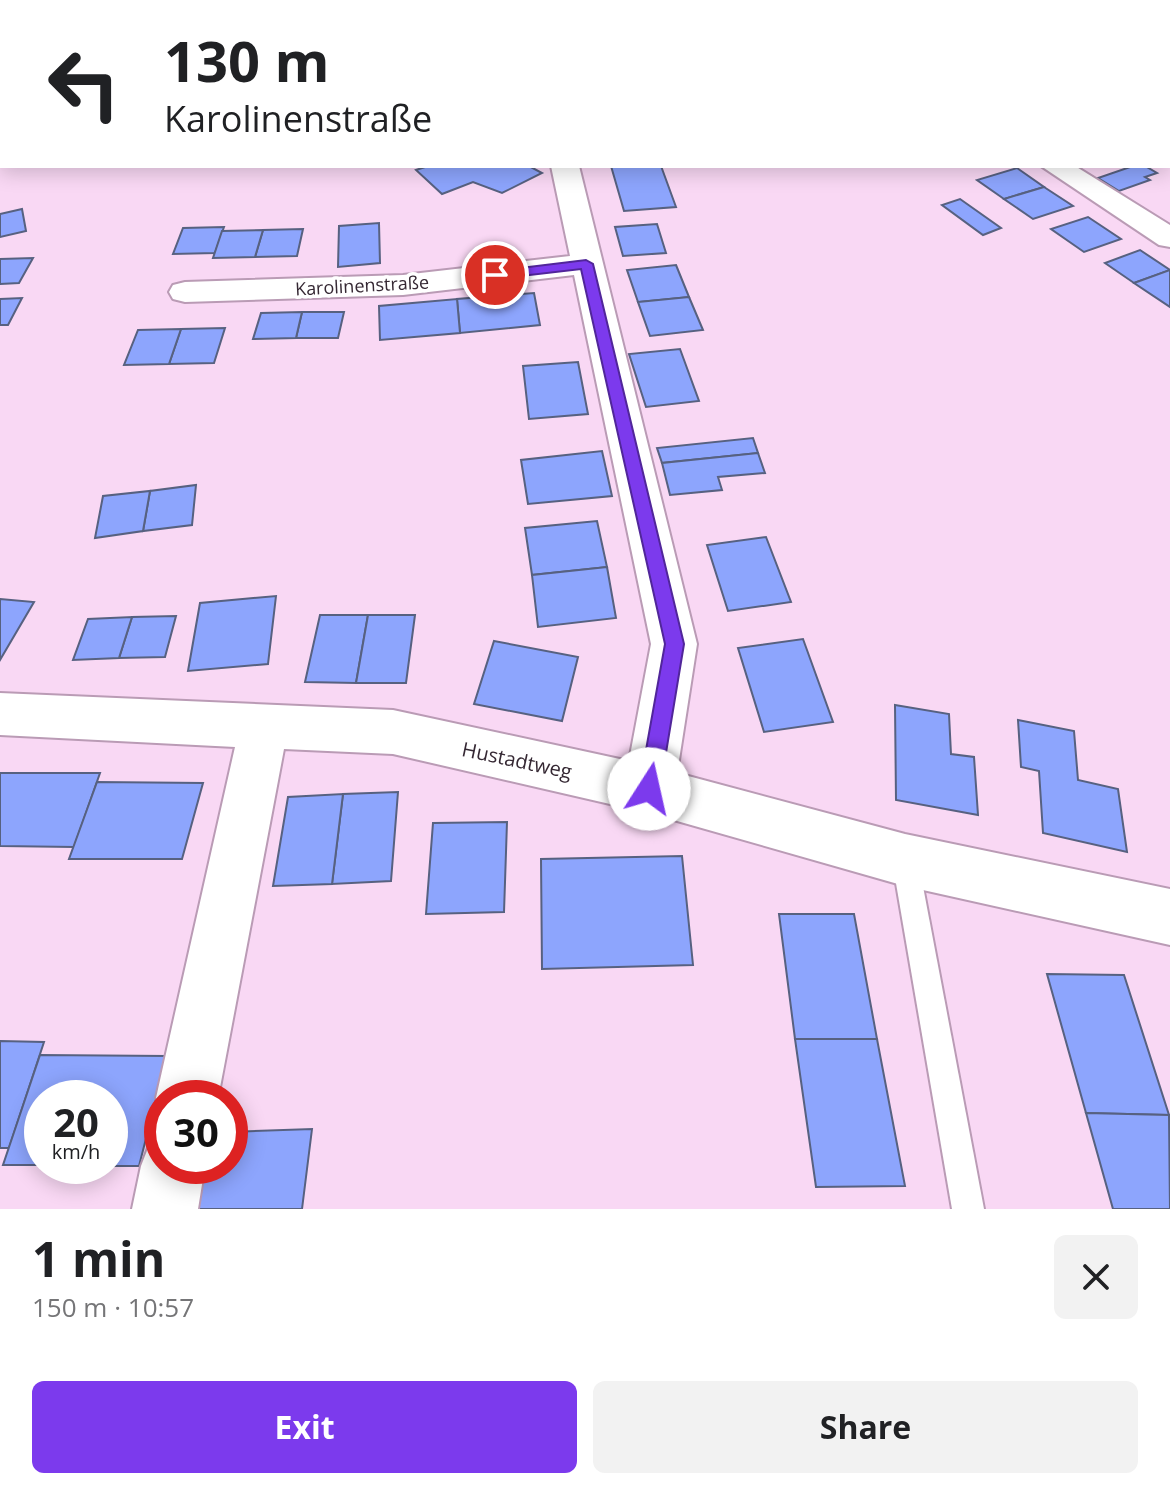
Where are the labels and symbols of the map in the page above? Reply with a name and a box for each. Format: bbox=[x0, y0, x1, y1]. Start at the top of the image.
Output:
pin bbox=[461, 241, 529, 309]
street label: Karolinenstraße bbox=[294, 270, 430, 300]
street label: Hustadtweg bbox=[460, 735, 575, 785]
position arrow bbox=[607, 747, 691, 831]
speed limit sign: 30 bbox=[144, 1080, 248, 1184]

